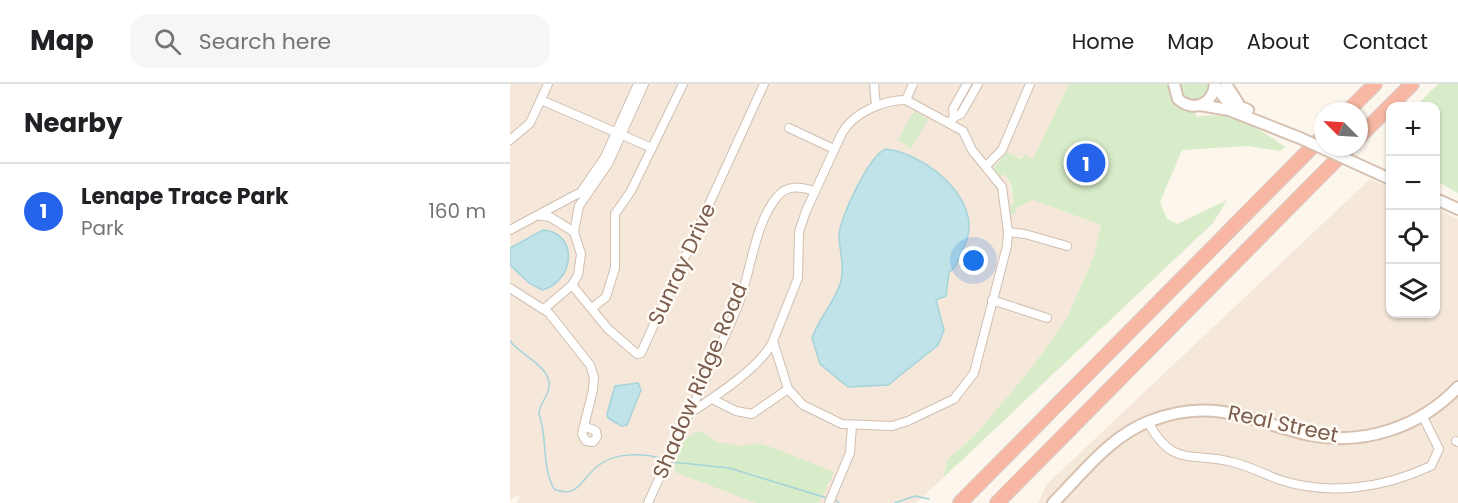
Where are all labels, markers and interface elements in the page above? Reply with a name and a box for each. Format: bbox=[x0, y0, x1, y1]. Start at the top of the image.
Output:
search box bbox=[130, 14, 550, 68]
text: Map bbox=[30, 21, 94, 60]
icon: search bbox=[151, 25, 184, 58]
text: Search here bbox=[199, 26, 331, 57]
text: Home bbox=[1072, 27, 1134, 56]
text: Map bbox=[1167, 27, 1214, 56]
text: About bbox=[1247, 27, 1310, 56]
text: Contact bbox=[1343, 27, 1428, 56]
north arrow bbox=[1314, 102, 1368, 156]
map controls bbox=[1386, 102, 1440, 318]
button: + bbox=[1386, 102, 1440, 156]
text: Nearby bbox=[24, 105, 122, 141]
pin: 1 bbox=[1066, 140, 1106, 185]
button: − bbox=[1386, 156, 1440, 210]
text: Lenape Trace Park bbox=[81, 181, 289, 212]
text: 1 bbox=[40, 197, 47, 225]
text: 160 m bbox=[428, 197, 486, 225]
street label: Sunray Drive bbox=[641, 198, 722, 329]
button: locate bbox=[1386, 210, 1440, 264]
text: Park bbox=[81, 214, 124, 242]
your location bbox=[959, 246, 988, 275]
button: layers bbox=[1386, 264, 1440, 318]
street label: Shadow Ridge Road bbox=[645, 278, 754, 483]
street label: Real Street bbox=[1225, 398, 1341, 449]

